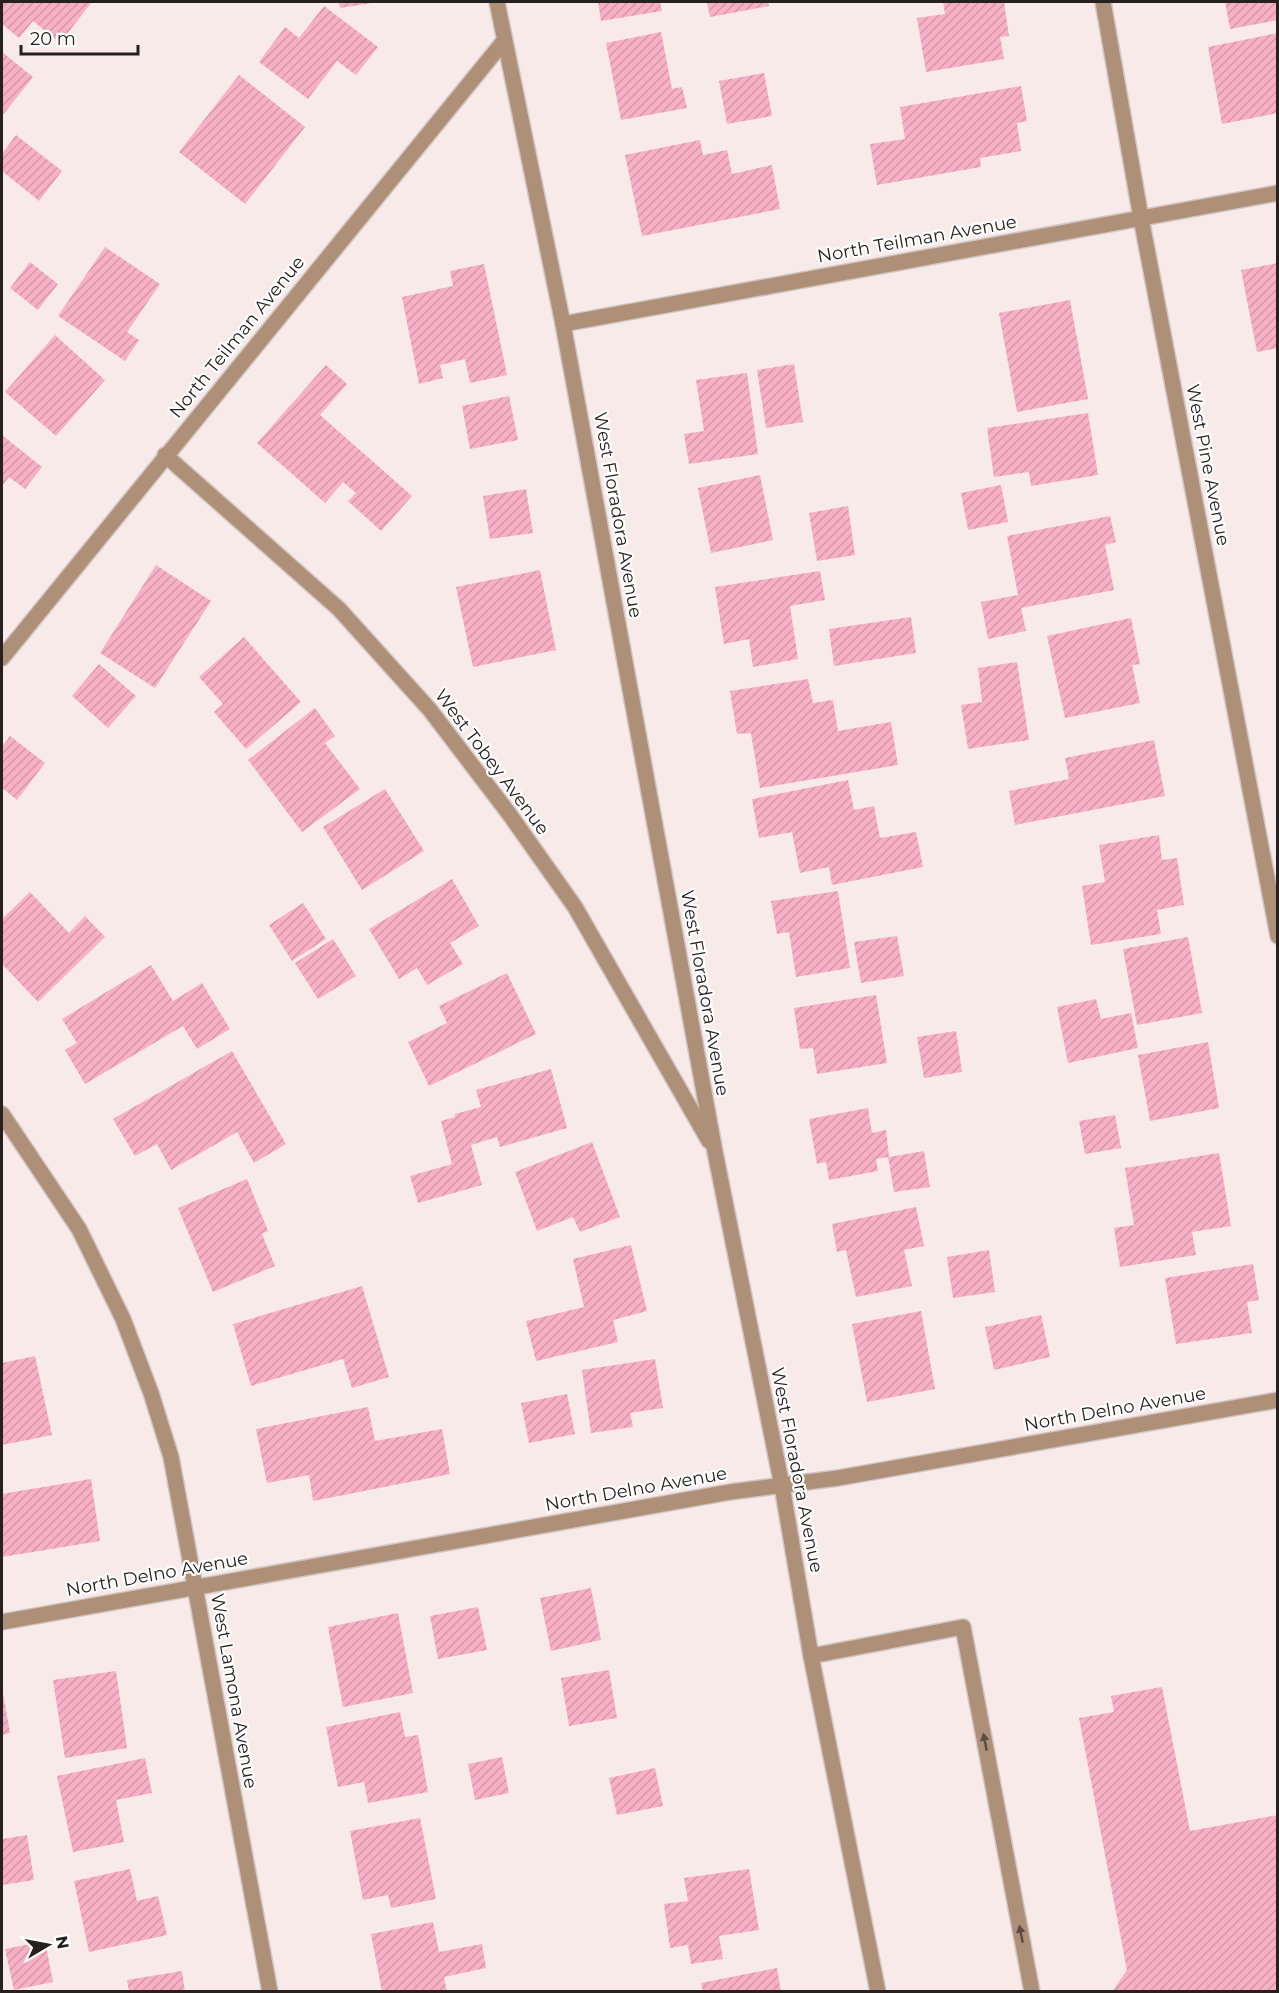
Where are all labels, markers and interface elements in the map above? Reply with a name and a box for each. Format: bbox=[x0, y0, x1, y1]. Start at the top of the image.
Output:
scale bar bbox=[21, 18, 138, 56]
text: 20 m bbox=[30, 28, 76, 50]
street label: North Teilman Avenue bbox=[816, 211, 1019, 267]
street label: North Teilman Avenue bbox=[165, 251, 309, 422]
street label: West Pine Avenue bbox=[1182, 382, 1234, 548]
street label: West Floradora Avenue bbox=[589, 410, 647, 620]
street label: West Tobey Avenue bbox=[430, 685, 554, 839]
street label: West Floradora Avenue bbox=[676, 888, 734, 1098]
street label: West Floradora Avenue bbox=[766, 1366, 828, 1575]
street label: North Delno Avenue bbox=[1022, 1382, 1208, 1436]
street label: North Delno Avenue bbox=[543, 1462, 729, 1516]
street label: North Delno Avenue bbox=[64, 1547, 250, 1601]
street label: West Lamona Avenue bbox=[206, 1592, 262, 1790]
one-way arrow bbox=[980, 1733, 989, 1752]
north arrow bbox=[18, 1915, 78, 1975]
one-way arrow bbox=[1016, 1924, 1025, 1943]
text: N bbox=[52, 1934, 73, 1951]

